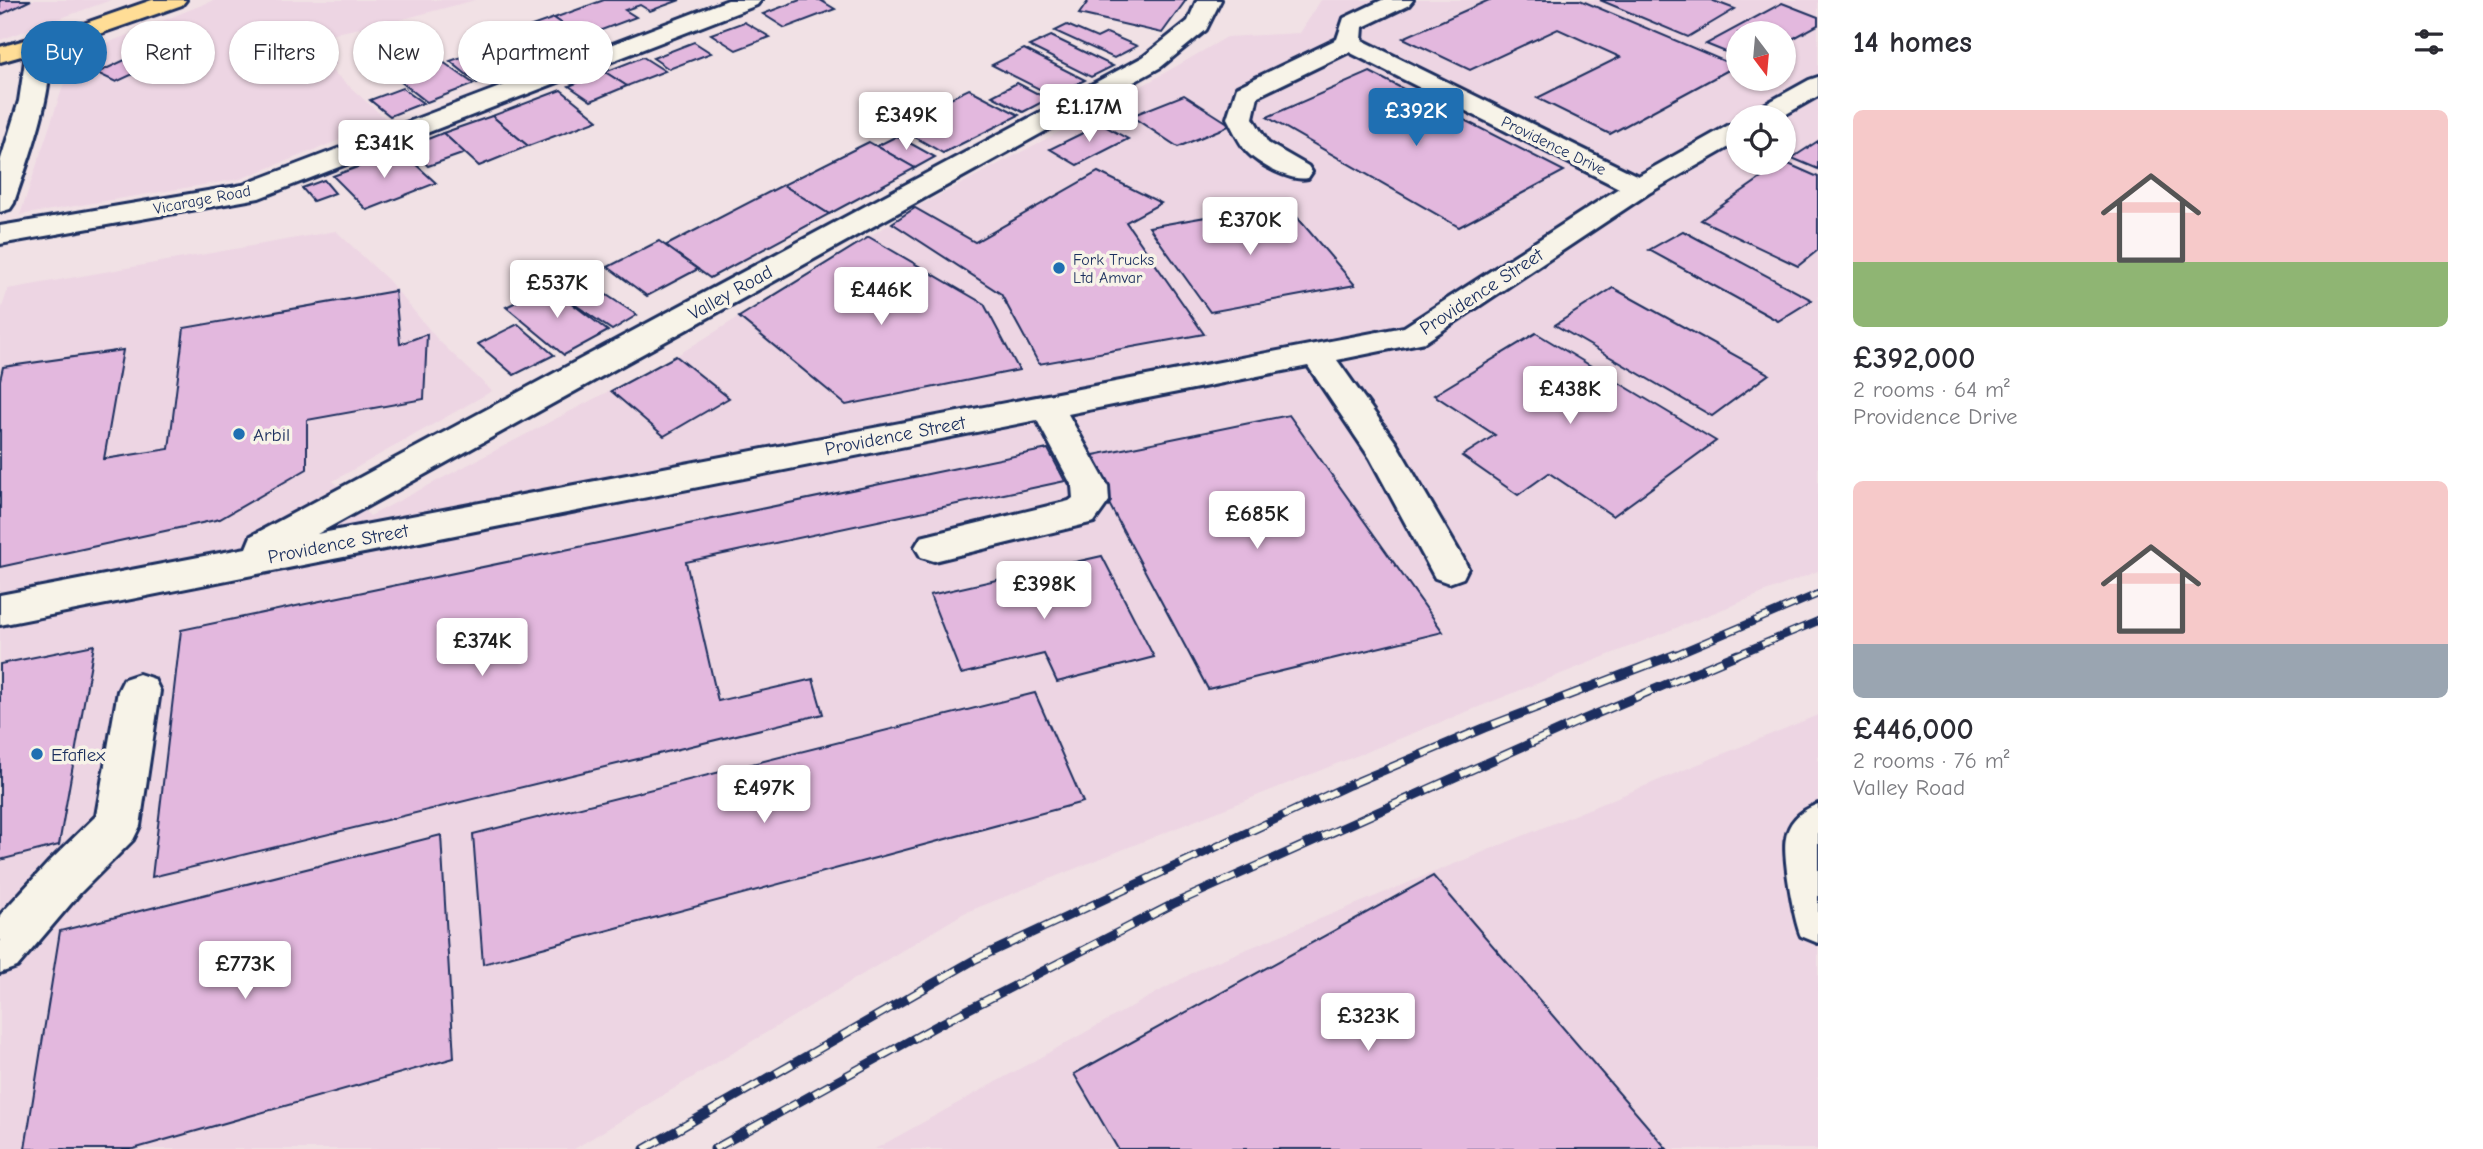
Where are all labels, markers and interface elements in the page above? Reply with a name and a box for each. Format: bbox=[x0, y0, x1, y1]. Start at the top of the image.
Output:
chip: Buy bbox=[21, 21, 107, 84]
chip: Rent bbox=[121, 21, 215, 84]
chip: Filters bbox=[229, 21, 339, 84]
chip: New bbox=[353, 21, 444, 84]
chip: Apartment bbox=[458, 21, 613, 84]
north arrow bbox=[1726, 21, 1796, 91]
map controls bbox=[1726, 21, 1796, 175]
icon: filters bbox=[2410, 23, 2448, 61]
text: 14 homes bbox=[1853, 25, 1972, 60]
pin: £1.17M bbox=[1032, 85, 1146, 144]
pin: £392K bbox=[1367, 88, 1465, 148]
pin: £349K bbox=[857, 92, 955, 152]
text: £1.17M bbox=[1056, 93, 1122, 120]
text: £392K bbox=[1385, 97, 1447, 124]
text: £349K bbox=[875, 101, 937, 128]
button: locate bbox=[1726, 105, 1796, 175]
street label: Providence Drive bbox=[1498, 113, 1609, 179]
pin: £341K bbox=[335, 120, 433, 180]
text: £341K bbox=[354, 129, 414, 156]
icon: home bbox=[2088, 155, 2214, 281]
street label: Vicarage Road bbox=[152, 182, 252, 218]
pin: £370K bbox=[1201, 198, 1299, 257]
text: £370K bbox=[1219, 206, 1281, 233]
street label: Providence Street bbox=[1416, 243, 1548, 340]
place label: Fork Trucks Ltd Amvar bbox=[1073, 251, 1155, 287]
pin: £537K bbox=[508, 260, 606, 320]
marker: Fork Trucks Ltd Amvar bbox=[1051, 260, 1067, 276]
street label: Valley Road bbox=[685, 261, 776, 325]
pin: £446K bbox=[832, 268, 930, 327]
text: £537K bbox=[526, 269, 588, 296]
text: £446K bbox=[850, 276, 912, 303]
text: £392,000 bbox=[1853, 341, 1975, 376]
pin: £438K bbox=[1521, 366, 1619, 426]
text: £438K bbox=[1539, 375, 1601, 402]
text: 2 rooms · 64 m² bbox=[1853, 376, 2010, 403]
text: Providence Drive bbox=[1853, 403, 2018, 430]
street label: Providence Street bbox=[823, 411, 968, 460]
place label: Arbil bbox=[253, 424, 290, 446]
marker: Arbil bbox=[231, 426, 247, 442]
pin: £685K bbox=[1208, 491, 1306, 551]
text: £685K bbox=[1225, 500, 1289, 527]
street label: Providence Street bbox=[266, 519, 411, 568]
icon: home bbox=[2088, 526, 2214, 652]
pin: £398K bbox=[995, 562, 1093, 621]
text: £398K bbox=[1012, 570, 1076, 597]
pin: £374K bbox=[433, 618, 531, 678]
text: £374K bbox=[453, 627, 511, 654]
text: £446,000 bbox=[1853, 712, 1974, 747]
place label: Efaflex bbox=[51, 744, 106, 766]
marker: Efaflex bbox=[29, 746, 45, 762]
text: 2 rooms · 76 m² bbox=[1853, 747, 2009, 774]
pin: £497K bbox=[715, 766, 813, 825]
text: £497K bbox=[733, 774, 795, 801]
text: Valley Road bbox=[1853, 774, 1965, 801]
pin: £773K bbox=[196, 942, 294, 1001]
text: £773K bbox=[215, 950, 275, 977]
pin: £323K bbox=[1319, 993, 1417, 1053]
text: £323K bbox=[1337, 1002, 1399, 1029]

